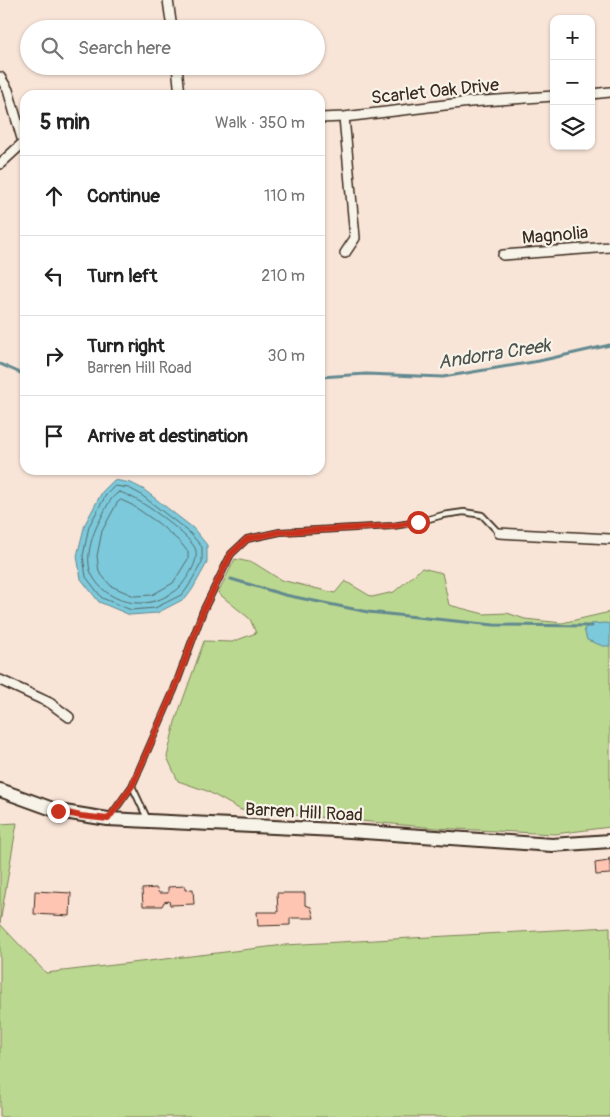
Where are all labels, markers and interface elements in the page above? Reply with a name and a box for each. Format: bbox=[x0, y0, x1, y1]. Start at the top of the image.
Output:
map controls bbox=[550, 15, 595, 150]
button: + bbox=[550, 15, 595, 60]
search box bbox=[20, 20, 325, 75]
icon: search bbox=[38, 34, 66, 62]
text: Search here bbox=[78, 36, 171, 60]
button: − bbox=[550, 60, 595, 105]
street label: Scarlet Oak Drive bbox=[370, 73, 500, 110]
button: layers bbox=[550, 105, 595, 150]
text: 5 min bbox=[40, 109, 90, 136]
text: Walk · 350 m bbox=[215, 113, 305, 133]
icon: ahead bbox=[40, 182, 68, 210]
text: Continue bbox=[87, 184, 160, 208]
text: 110 m bbox=[264, 186, 305, 206]
street label: Magnolia bbox=[521, 221, 589, 250]
icon: left bbox=[40, 262, 68, 290]
text: Turn left bbox=[87, 264, 157, 288]
text: 210 m bbox=[261, 266, 305, 286]
water label: Andorra Creek bbox=[436, 333, 554, 375]
text: Turn right bbox=[87, 334, 165, 358]
icon: right bbox=[40, 342, 68, 370]
text: 30 m bbox=[267, 346, 305, 366]
text: Barren Hill Road bbox=[87, 358, 192, 378]
icon: arrive bbox=[40, 422, 68, 450]
text: Arrive at destination bbox=[87, 424, 248, 448]
route start bbox=[407, 511, 430, 534]
street label: Barren Hill Road bbox=[244, 798, 364, 827]
route end bbox=[47, 800, 70, 823]

